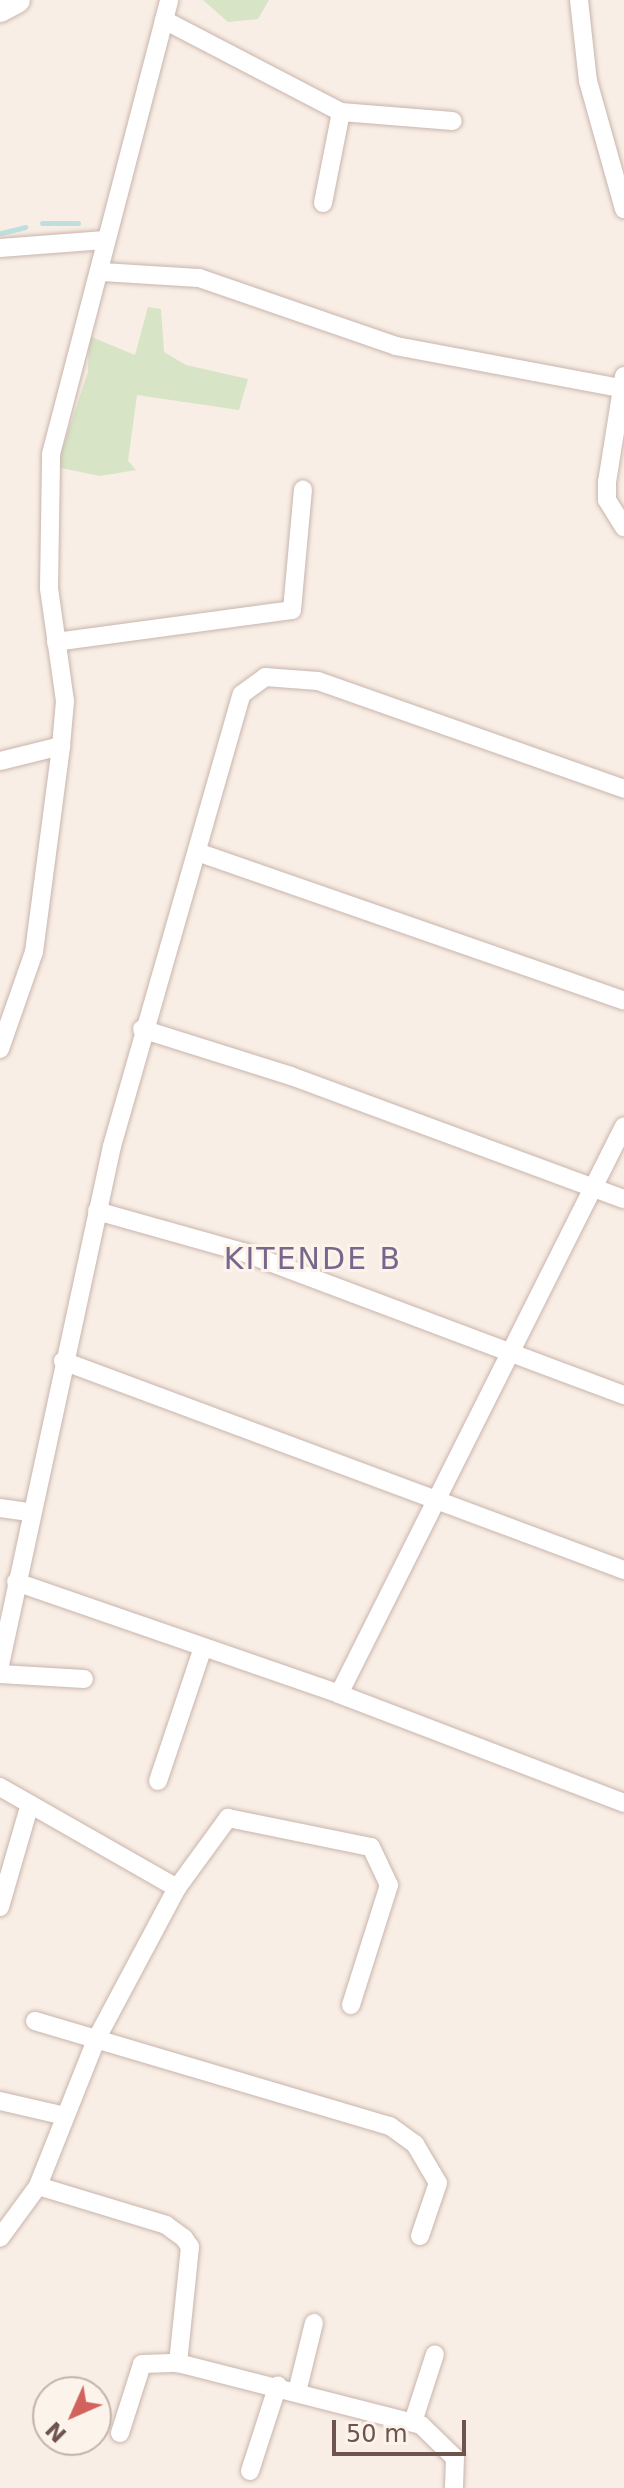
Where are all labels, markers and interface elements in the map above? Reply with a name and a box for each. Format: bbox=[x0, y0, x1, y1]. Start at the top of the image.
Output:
district label: KITENDE B bbox=[224, 1241, 402, 1277]
north arrow bbox=[32, 2376, 112, 2456]
scale bar bbox=[336, 2404, 470, 2454]
text: N bbox=[41, 2417, 71, 2447]
text: 50 m bbox=[346, 2420, 408, 2448]

